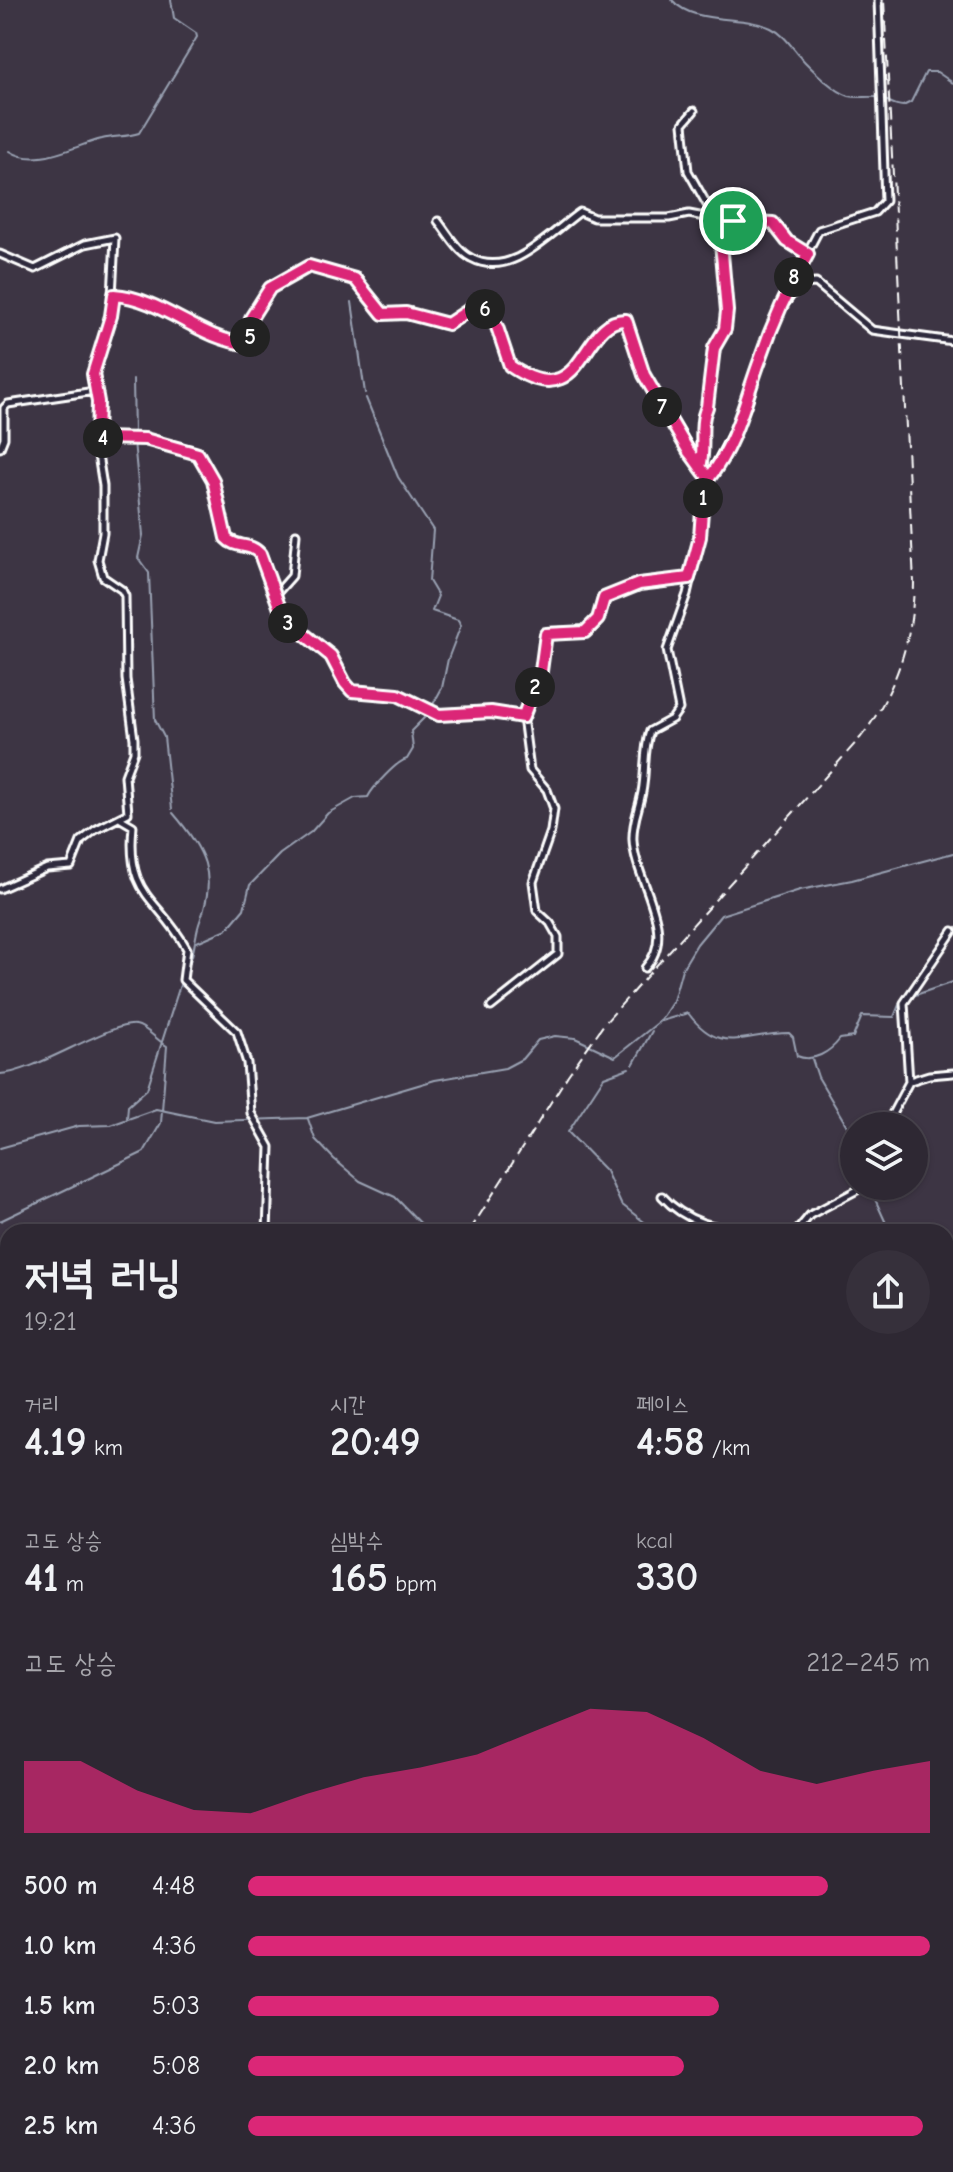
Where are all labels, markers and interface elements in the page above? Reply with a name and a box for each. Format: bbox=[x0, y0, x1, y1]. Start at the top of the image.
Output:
pin bbox=[699, 187, 767, 255]
icon: arrive bbox=[711, 199, 755, 243]
pin: 8 bbox=[774, 257, 814, 297]
text: 8 bbox=[788, 264, 800, 290]
pin: 6 bbox=[465, 289, 505, 329]
text: 6 bbox=[479, 296, 491, 322]
pin: 5 bbox=[230, 317, 270, 357]
text: 5 bbox=[244, 324, 256, 350]
pin: 7 bbox=[642, 387, 682, 427]
text: 7 bbox=[657, 394, 667, 420]
pin: 4 bbox=[83, 418, 123, 458]
text: 4 bbox=[98, 425, 108, 451]
pin: 1 bbox=[683, 478, 723, 518]
text: 1 bbox=[699, 485, 707, 511]
pin: 3 bbox=[268, 603, 308, 643]
text: 3 bbox=[283, 610, 293, 636]
pin: 2 bbox=[515, 667, 555, 707]
text: 2 bbox=[530, 674, 540, 700]
map controls bbox=[840, 1112, 928, 1200]
button: layers bbox=[840, 1112, 928, 1200]
button: share bbox=[846, 1250, 930, 1334]
text: 저녁 러닝 bbox=[24, 1251, 181, 1302]
text: 19:21 bbox=[24, 1307, 77, 1337]
text: 거리 bbox=[24, 1392, 59, 1418]
text: 시간 bbox=[330, 1392, 365, 1418]
text: 페이스 bbox=[636, 1392, 689, 1418]
text: 4.19 bbox=[24, 1419, 87, 1465]
text: 20:49 bbox=[330, 1419, 421, 1465]
text: 4:58 bbox=[636, 1419, 705, 1465]
text: km bbox=[87, 1435, 123, 1461]
text: /km bbox=[705, 1435, 751, 1461]
text: 고도 상승 bbox=[24, 1528, 102, 1554]
text: 심박수 bbox=[330, 1528, 383, 1554]
text: kcal bbox=[636, 1528, 673, 1554]
text: 330 bbox=[636, 1554, 698, 1600]
text: 41 bbox=[24, 1555, 58, 1601]
text: 165 bbox=[330, 1555, 388, 1601]
text: m bbox=[58, 1571, 84, 1597]
text: bpm bbox=[388, 1571, 437, 1597]
text: 212–245 m bbox=[807, 1648, 930, 1678]
text: 고도 상승 bbox=[24, 1649, 116, 1679]
text: 500 m bbox=[24, 1871, 98, 1901]
text: 4:48 bbox=[152, 1871, 195, 1901]
text: 1.0 km bbox=[24, 1931, 96, 1961]
text: 4:36 bbox=[152, 1931, 197, 1961]
text: 1.5 km bbox=[24, 1991, 95, 2021]
text: 5:03 bbox=[152, 1991, 200, 2021]
text: 2.0 km bbox=[24, 2051, 99, 2081]
text: 5:08 bbox=[152, 2051, 200, 2081]
text: 2.5 km bbox=[24, 2111, 98, 2141]
text: 4:36 bbox=[152, 2111, 197, 2141]

